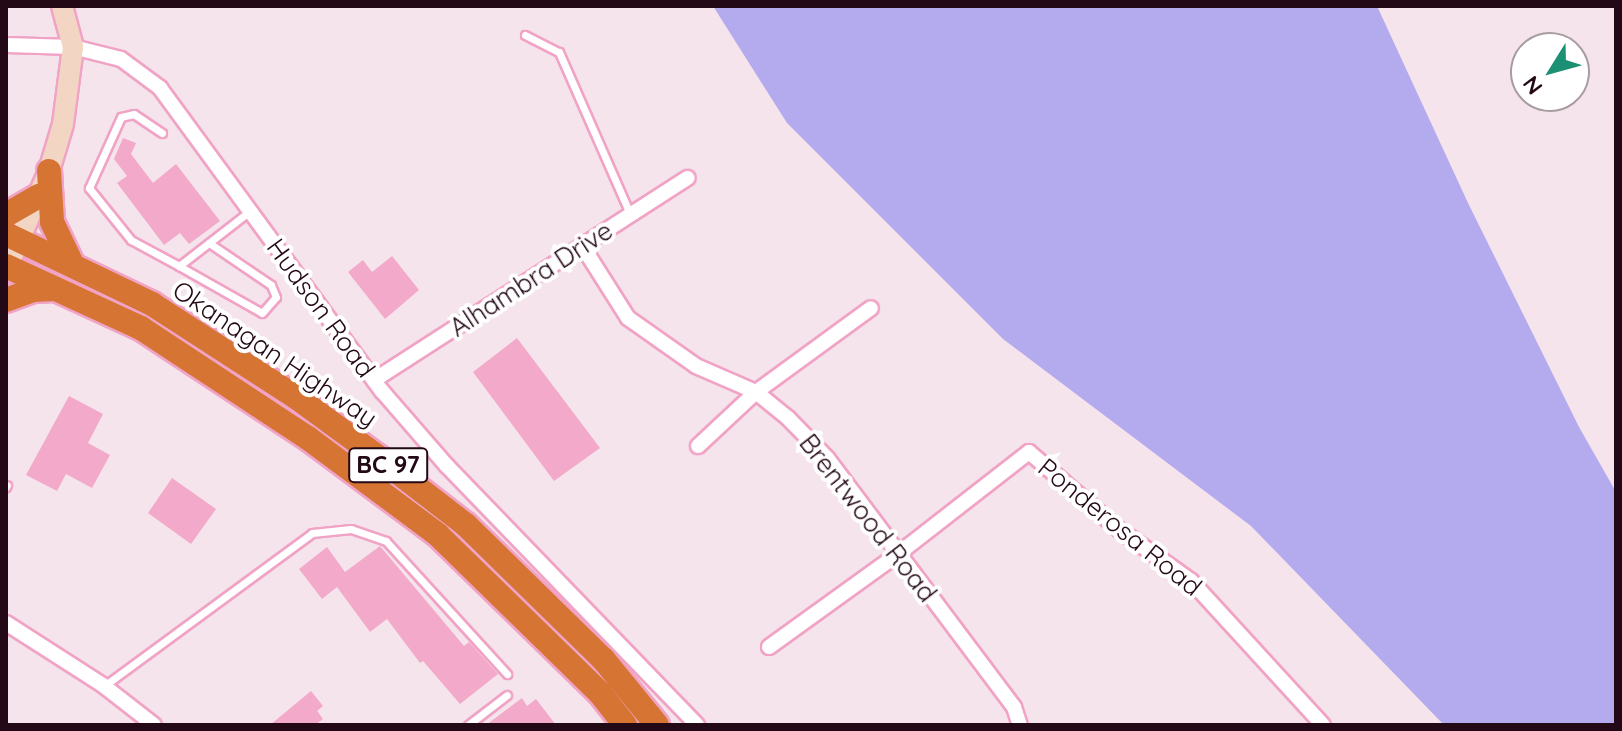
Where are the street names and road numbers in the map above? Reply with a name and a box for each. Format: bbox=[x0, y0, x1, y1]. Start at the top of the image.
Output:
street label: Alhambra Drive bbox=[444, 215, 618, 343]
street label: Hudson Road bbox=[260, 233, 382, 383]
street label: Okanagan Highway bbox=[167, 274, 383, 434]
street label: Brentwood Road bbox=[793, 428, 943, 608]
road number: BC 97 bbox=[348, 445, 428, 485]
street label: Ponderosa Road bbox=[1032, 452, 1208, 602]

